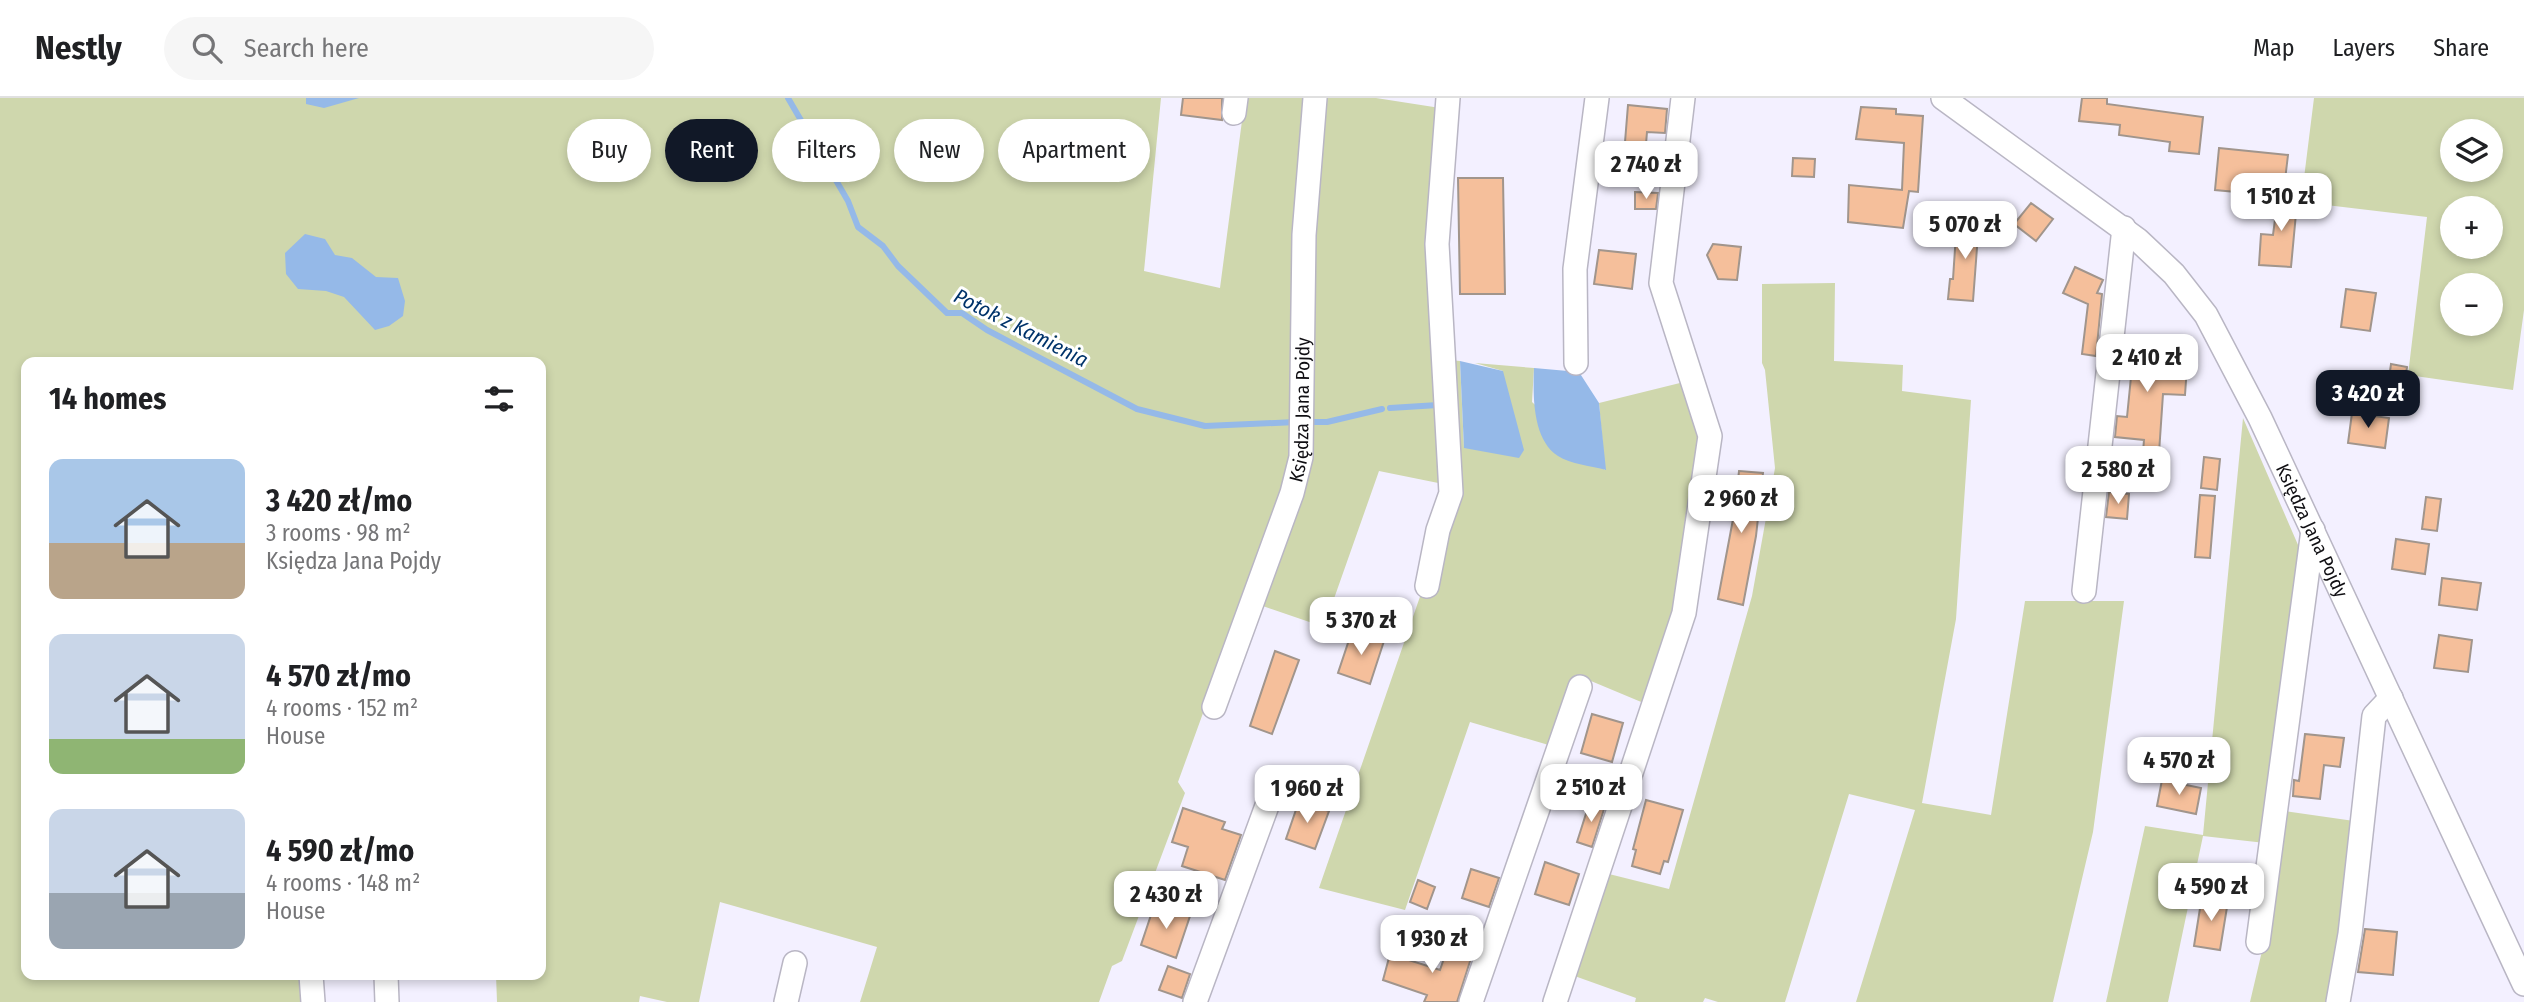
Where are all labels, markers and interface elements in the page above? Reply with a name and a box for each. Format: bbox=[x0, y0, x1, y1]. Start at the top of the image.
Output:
search box bbox=[164, 17, 654, 80]
text: Nestly bbox=[35, 28, 122, 68]
icon: search bbox=[188, 29, 226, 67]
text: Search here bbox=[244, 33, 369, 64]
text: Map bbox=[2253, 34, 2295, 62]
text: Layers bbox=[2333, 34, 2395, 62]
text: Share bbox=[2433, 34, 2489, 62]
chip: Buy bbox=[567, 119, 651, 182]
chip: Rent bbox=[665, 119, 758, 182]
chip: Filters bbox=[772, 119, 880, 182]
chip: New bbox=[894, 119, 984, 182]
chip: Apartment bbox=[998, 119, 1150, 182]
map controls bbox=[2440, 119, 2503, 336]
button: layers bbox=[2440, 119, 2503, 182]
pin: 2 740 zł bbox=[1574, 141, 1718, 201]
text: 2 740 zł bbox=[1611, 150, 1681, 178]
pin: 1 510 zł bbox=[2209, 174, 2353, 233]
text: 1 510 zł bbox=[2247, 182, 2315, 210]
button: + bbox=[2440, 196, 2503, 259]
pin: 5 070 zł bbox=[1893, 202, 2037, 261]
text: 5 070 zł bbox=[1929, 210, 2001, 238]
button: − bbox=[2440, 273, 2503, 336]
water label: Potok z Kamienia bbox=[950, 283, 1092, 373]
pin: 2 410 zł bbox=[2075, 334, 2219, 394]
street label: Księdza Jana Pojdy bbox=[1284, 337, 1315, 484]
text: 2 410 zł bbox=[2112, 343, 2182, 371]
pin: 3 420 zł bbox=[2296, 370, 2440, 430]
text: 3 420 zł bbox=[2332, 379, 2404, 407]
icon: filters bbox=[480, 380, 518, 418]
text: 14 homes bbox=[49, 381, 166, 417]
pin: 2 580 zł bbox=[2046, 446, 2190, 506]
text: 2 580 zł bbox=[2081, 455, 2155, 483]
street label: Księdza Jana Pojdy bbox=[2271, 460, 2353, 601]
pin: 2 960 zł bbox=[1669, 476, 1813, 535]
text: 3 420 zł/mo bbox=[266, 483, 412, 519]
text: 2 960 zł bbox=[1704, 484, 1778, 512]
icon: home bbox=[105, 487, 189, 571]
text: 3 rooms · 98 m² bbox=[266, 519, 411, 547]
text: Księdza Jana Pojdy bbox=[266, 547, 441, 575]
pin: 5 370 zł bbox=[1289, 598, 1433, 657]
text: 5 370 zł bbox=[1326, 606, 1396, 634]
text: 4 570 zł/mo bbox=[266, 658, 411, 694]
icon: home bbox=[105, 662, 189, 746]
text: 4 rooms · 152 m² bbox=[266, 694, 418, 722]
text: House bbox=[266, 722, 325, 750]
pin: 4 570 zł bbox=[2107, 738, 2251, 797]
text: 4 570 zł bbox=[2143, 746, 2215, 774]
pin: 2 510 zł bbox=[1519, 764, 1663, 824]
pin: 1 960 zł bbox=[1235, 766, 1379, 825]
text: 2 510 zł bbox=[1556, 773, 1626, 801]
text: 1 960 zł bbox=[1271, 774, 1343, 802]
text: 4 590 zł/mo bbox=[266, 833, 414, 869]
icon: home bbox=[105, 837, 189, 921]
pin: 4 590 zł bbox=[2139, 864, 2283, 923]
text: 4 rooms · 148 m² bbox=[266, 869, 420, 897]
pin: 2 430 zł bbox=[1094, 872, 1238, 931]
text: 4 590 zł bbox=[2174, 872, 2248, 900]
text: 2 430 zł bbox=[1130, 880, 1202, 908]
text: House bbox=[266, 897, 325, 925]
pin: 1 930 zł bbox=[1360, 916, 1504, 975]
text: 1 930 zł bbox=[1396, 924, 1468, 952]

